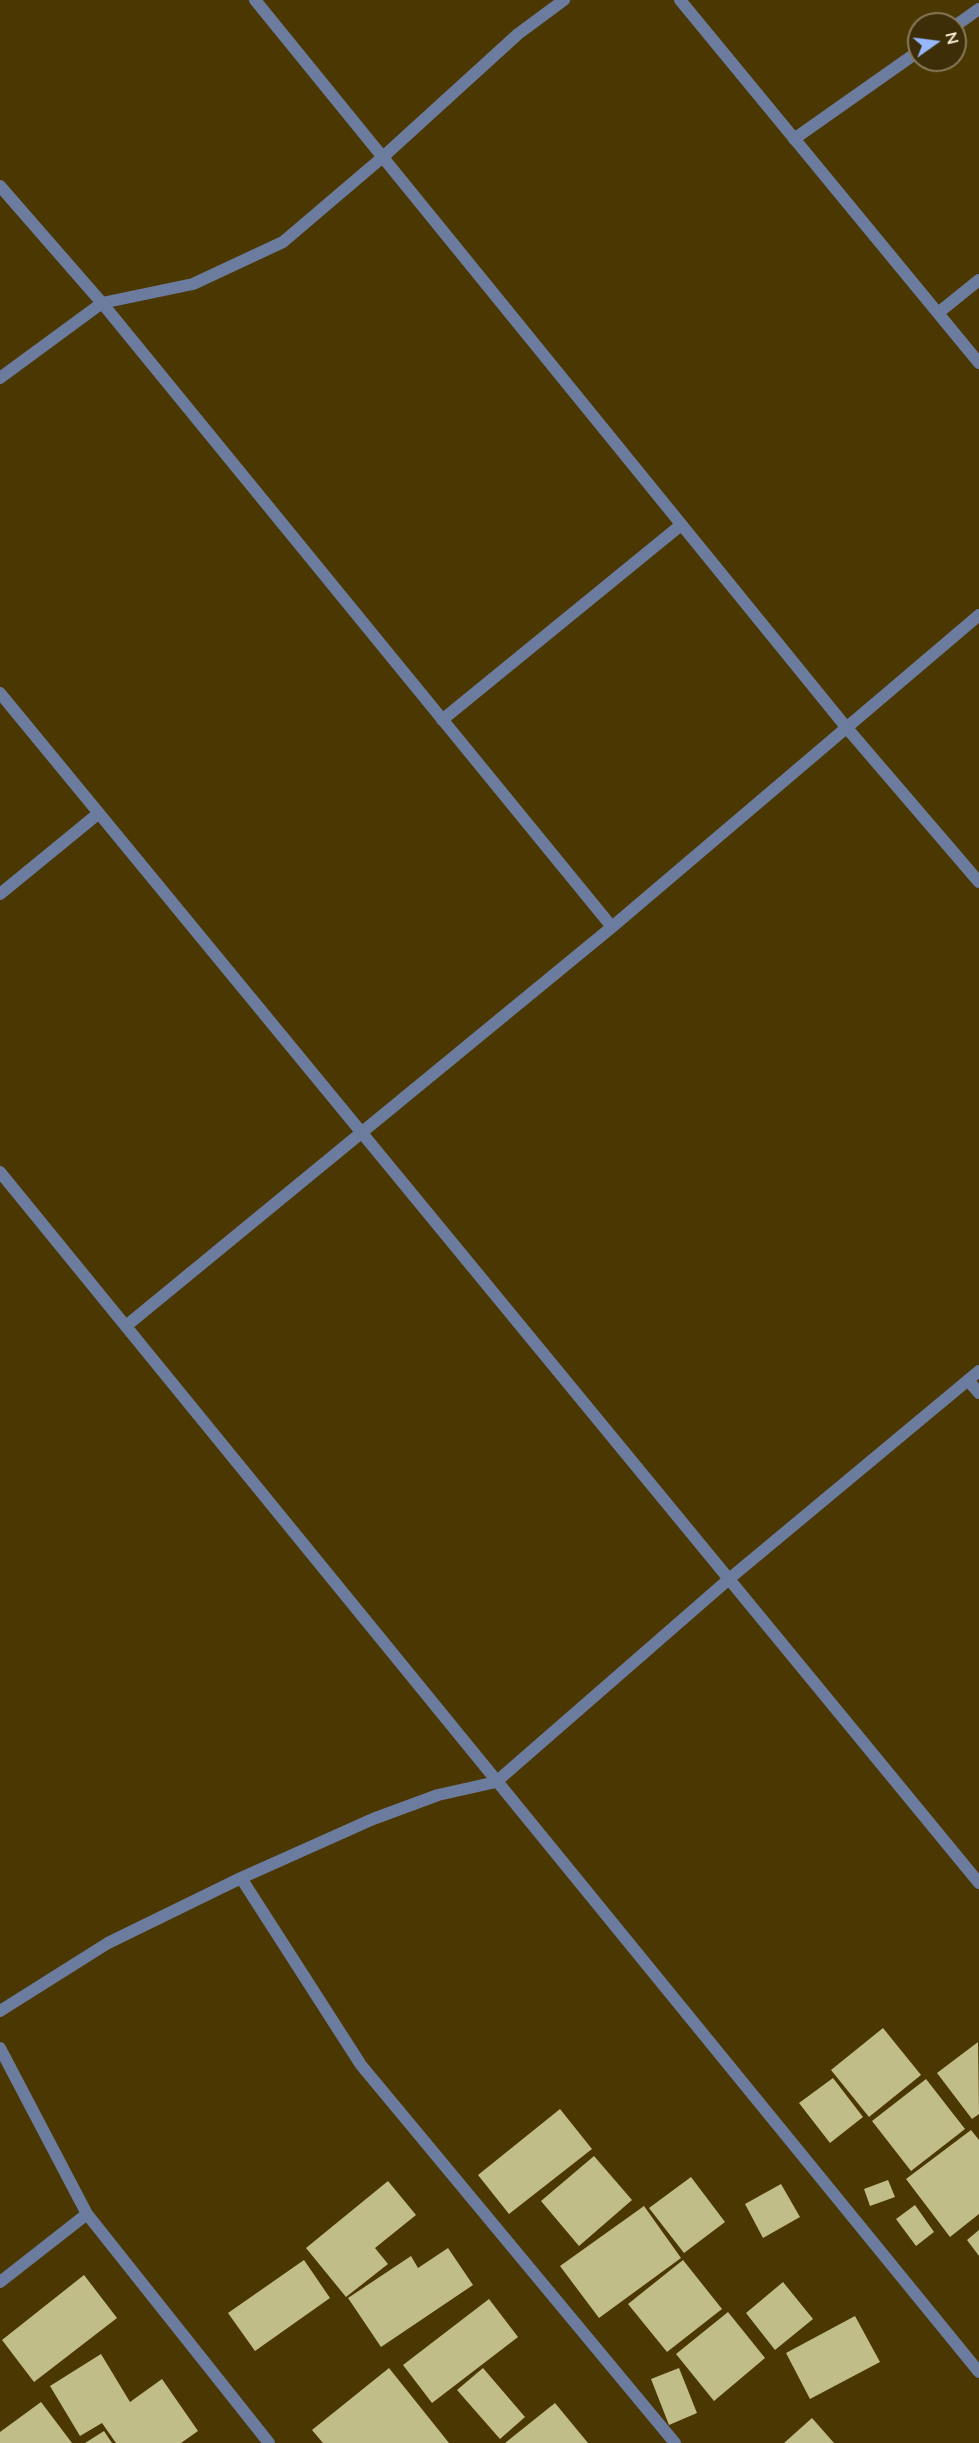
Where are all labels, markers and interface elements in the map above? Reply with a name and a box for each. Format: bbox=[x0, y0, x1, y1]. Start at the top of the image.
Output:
north arrow bbox=[907, 12, 967, 72]
text: N bbox=[942, 30, 964, 46]

